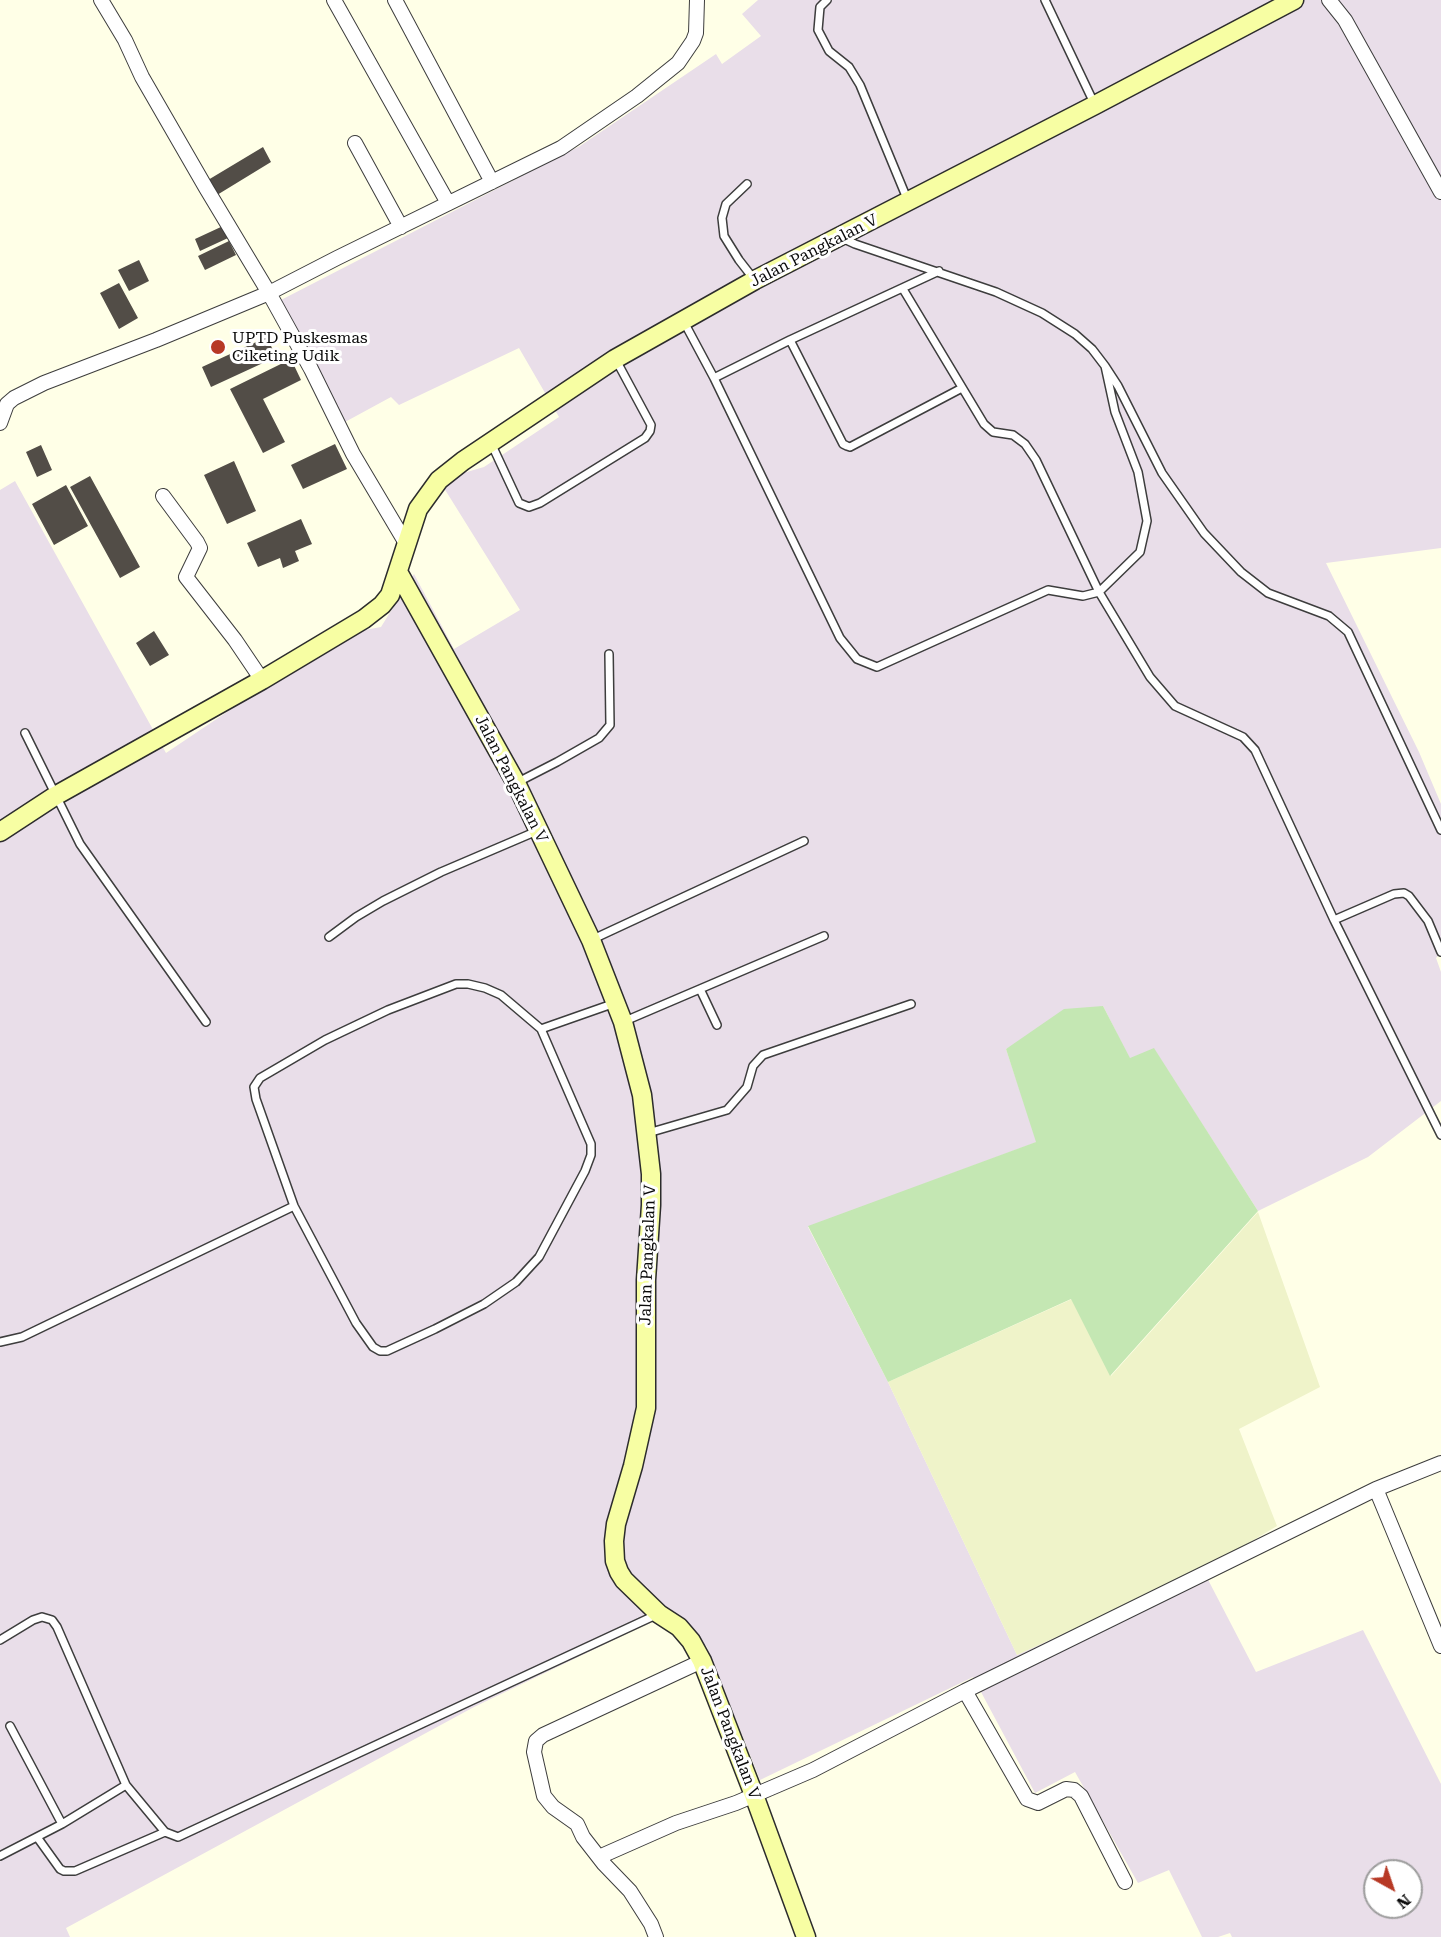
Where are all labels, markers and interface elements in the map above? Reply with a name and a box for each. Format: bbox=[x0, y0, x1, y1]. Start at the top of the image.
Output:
street label: Jalan Pangkalan V bbox=[747, 211, 881, 291]
place label: UPTD Puskesmas Ciketing Udik bbox=[232, 328, 368, 366]
marker: UPTD Puskesmas Ciketing Udik bbox=[209, 338, 227, 356]
street label: Jalan Pangkalan V bbox=[471, 712, 551, 846]
street label: Jalan Pangkalan V bbox=[636, 1184, 660, 1326]
street label: Jalan Pangkalan V bbox=[696, 1664, 764, 1802]
north arrow bbox=[1363, 1859, 1423, 1919]
text: N bbox=[1393, 1890, 1414, 1913]

